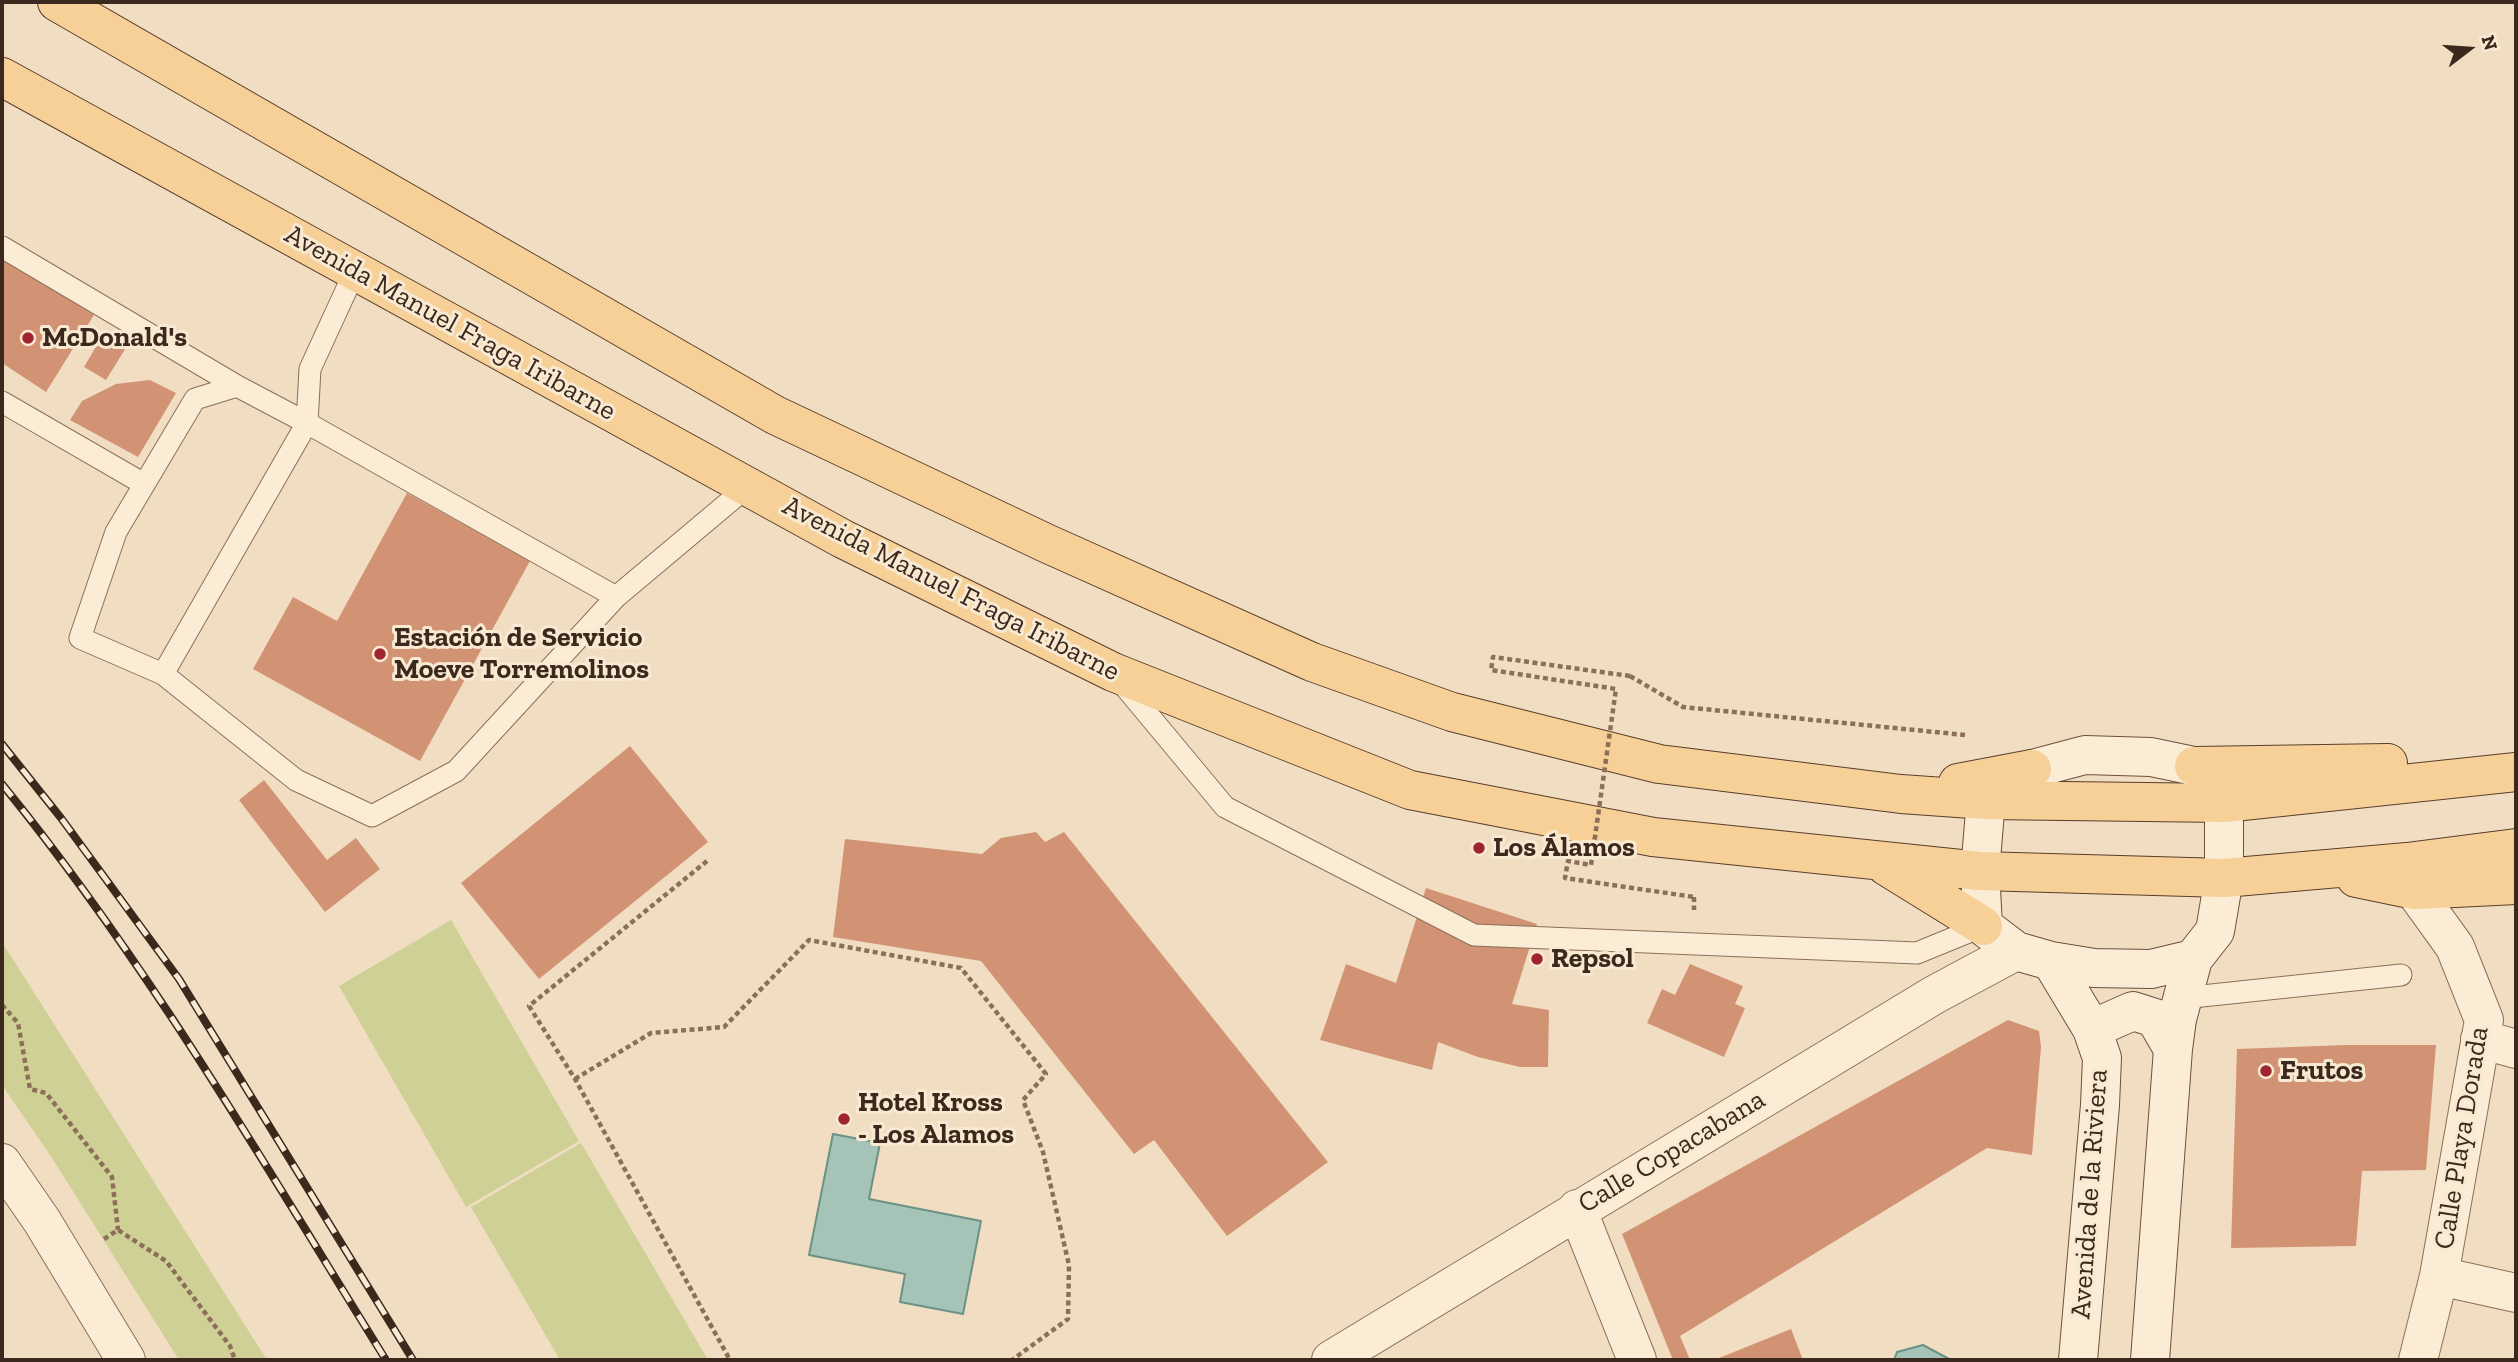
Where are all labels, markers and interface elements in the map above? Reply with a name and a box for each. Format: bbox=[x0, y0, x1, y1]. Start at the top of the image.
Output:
north arrow bbox=[2434, 14, 2504, 84]
text: N bbox=[2476, 32, 2503, 53]
street label: Avenida Manuel Fraga Iribarne bbox=[278, 218, 622, 428]
place label: McDonald's bbox=[42, 321, 187, 355]
marker: McDonald's bbox=[20, 330, 36, 346]
street label: Avenida Manuel Fraga Iribarne bbox=[777, 489, 1125, 689]
place label: Estación de Servicio Moeve Torremolinos bbox=[394, 621, 649, 687]
marker: Estación de Servicio Moeve Torremolinos bbox=[372, 646, 388, 662]
place label: Los Álamos bbox=[1493, 831, 1635, 865]
marker: Los Álamos bbox=[1471, 840, 1487, 856]
place label: Repsol bbox=[1551, 942, 1634, 976]
marker: Repsol bbox=[1529, 951, 1545, 967]
street label: Calle Playa Dorada bbox=[2428, 1024, 2496, 1252]
place label: Frutos bbox=[2280, 1054, 2363, 1088]
marker: Frutos bbox=[2258, 1063, 2274, 1079]
street label: Avenida de la Riviera bbox=[2065, 1068, 2115, 1320]
street label: Calle Copacabana bbox=[1573, 1083, 1771, 1221]
place label: Hotel Kross - Los Alamos bbox=[858, 1086, 1014, 1152]
marker: Hotel Kross - Los Alamos bbox=[836, 1111, 852, 1127]

